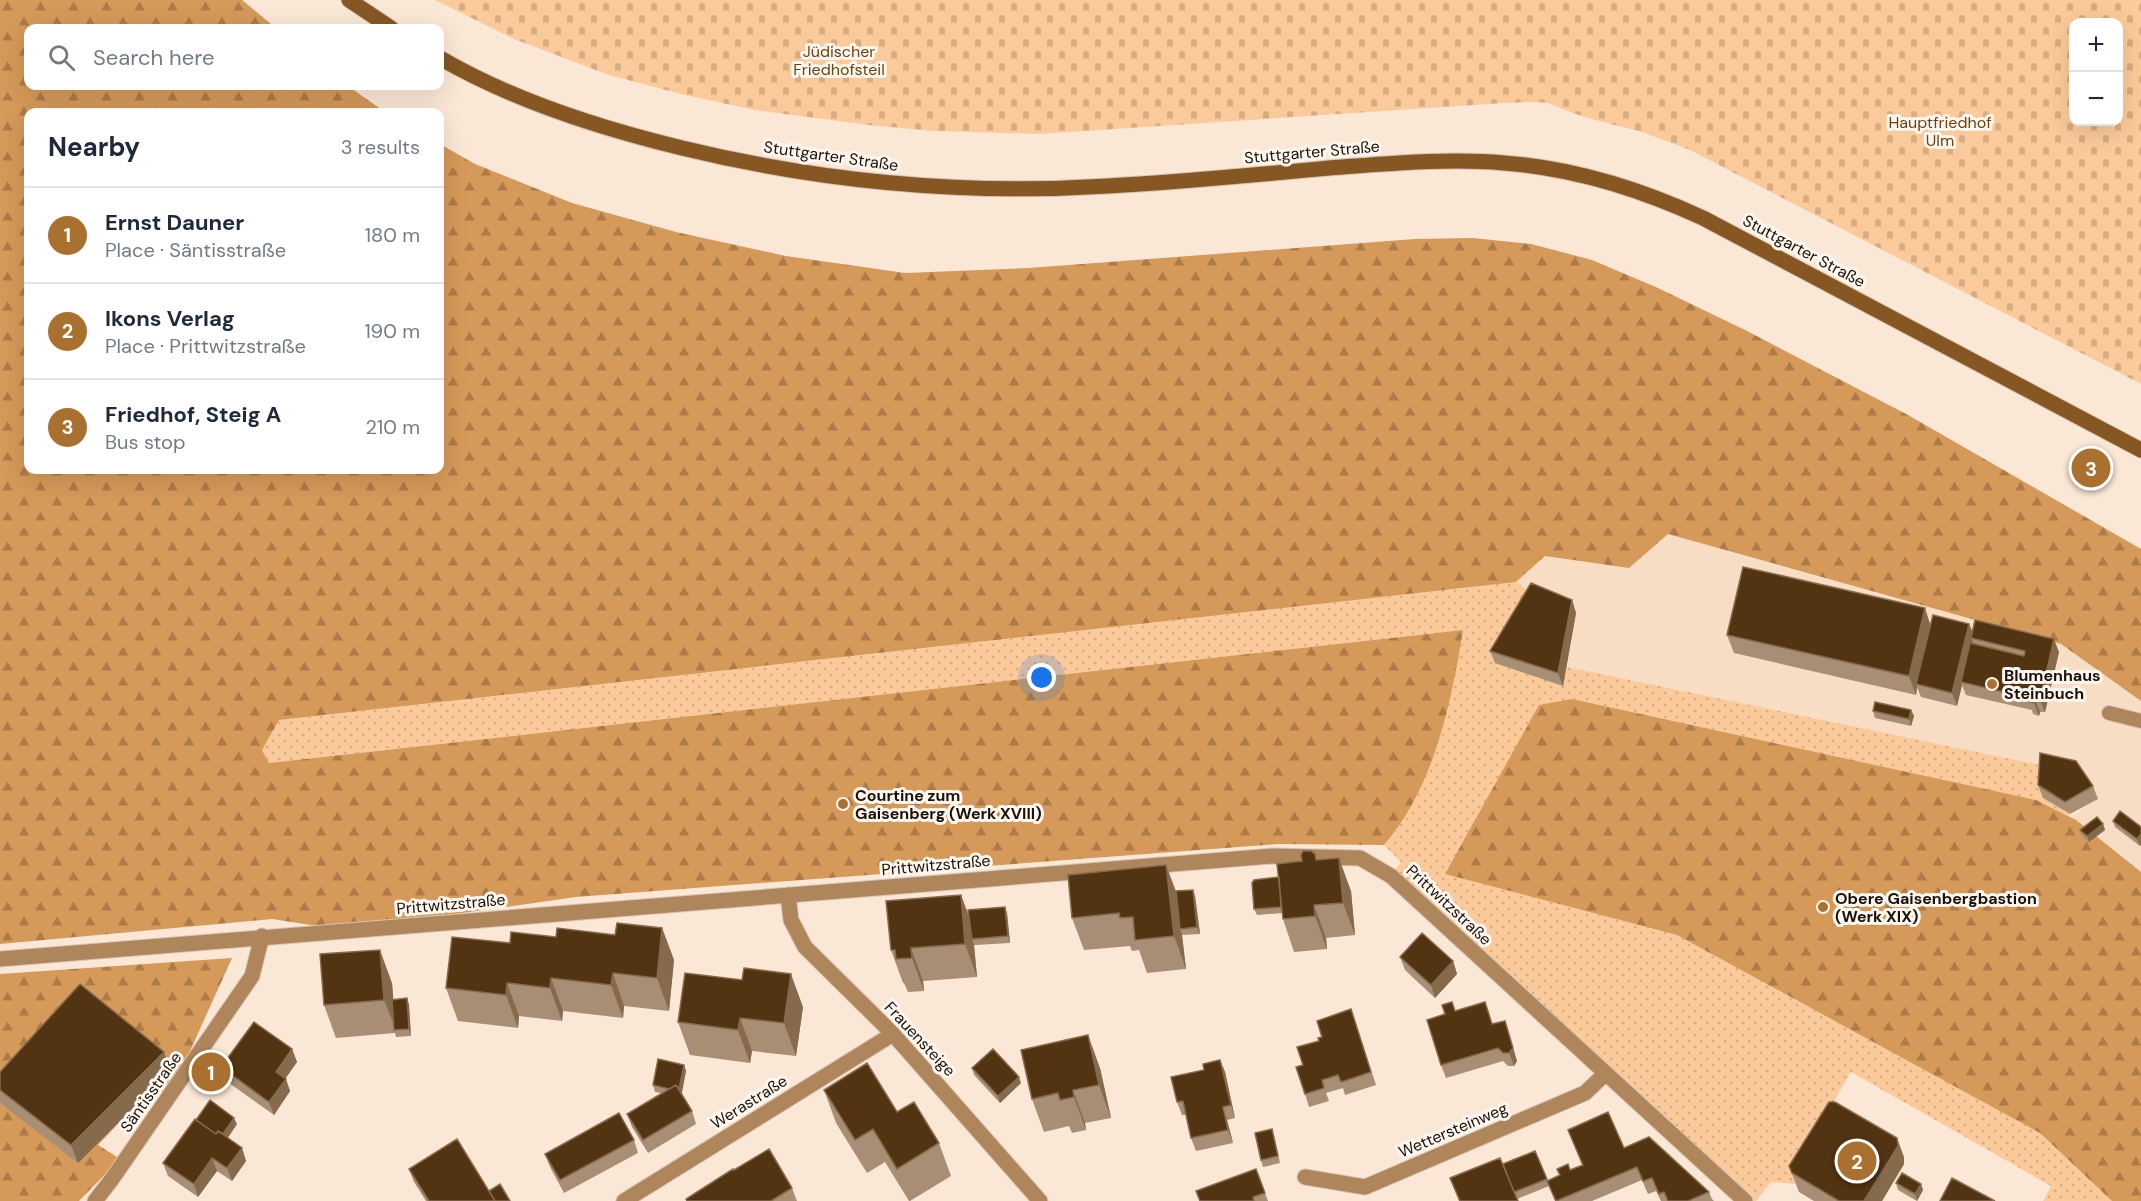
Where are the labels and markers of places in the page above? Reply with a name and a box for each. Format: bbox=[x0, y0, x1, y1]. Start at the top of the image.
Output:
pin: 3 bbox=[2072, 446, 2110, 490]
place label: Blumenhaus Steinbuch bbox=[2004, 665, 2101, 704]
marker: Blumenhaus Steinbuch bbox=[1985, 677, 1999, 691]
place label: Courtine zum Gaisenberg (Werk XVIII) bbox=[855, 785, 1042, 824]
marker: Courtine zum Gaisenberg (Werk XVIII) bbox=[836, 797, 850, 811]
place label: Obere Gaisenbergbastion (Werk XIX) bbox=[1835, 888, 2037, 927]
marker: Obere Gaisenbergbastion (Werk XIX) bbox=[1816, 900, 1830, 914]
pin: 1 bbox=[192, 1050, 230, 1094]
pin: 2 bbox=[1838, 1138, 1876, 1184]

